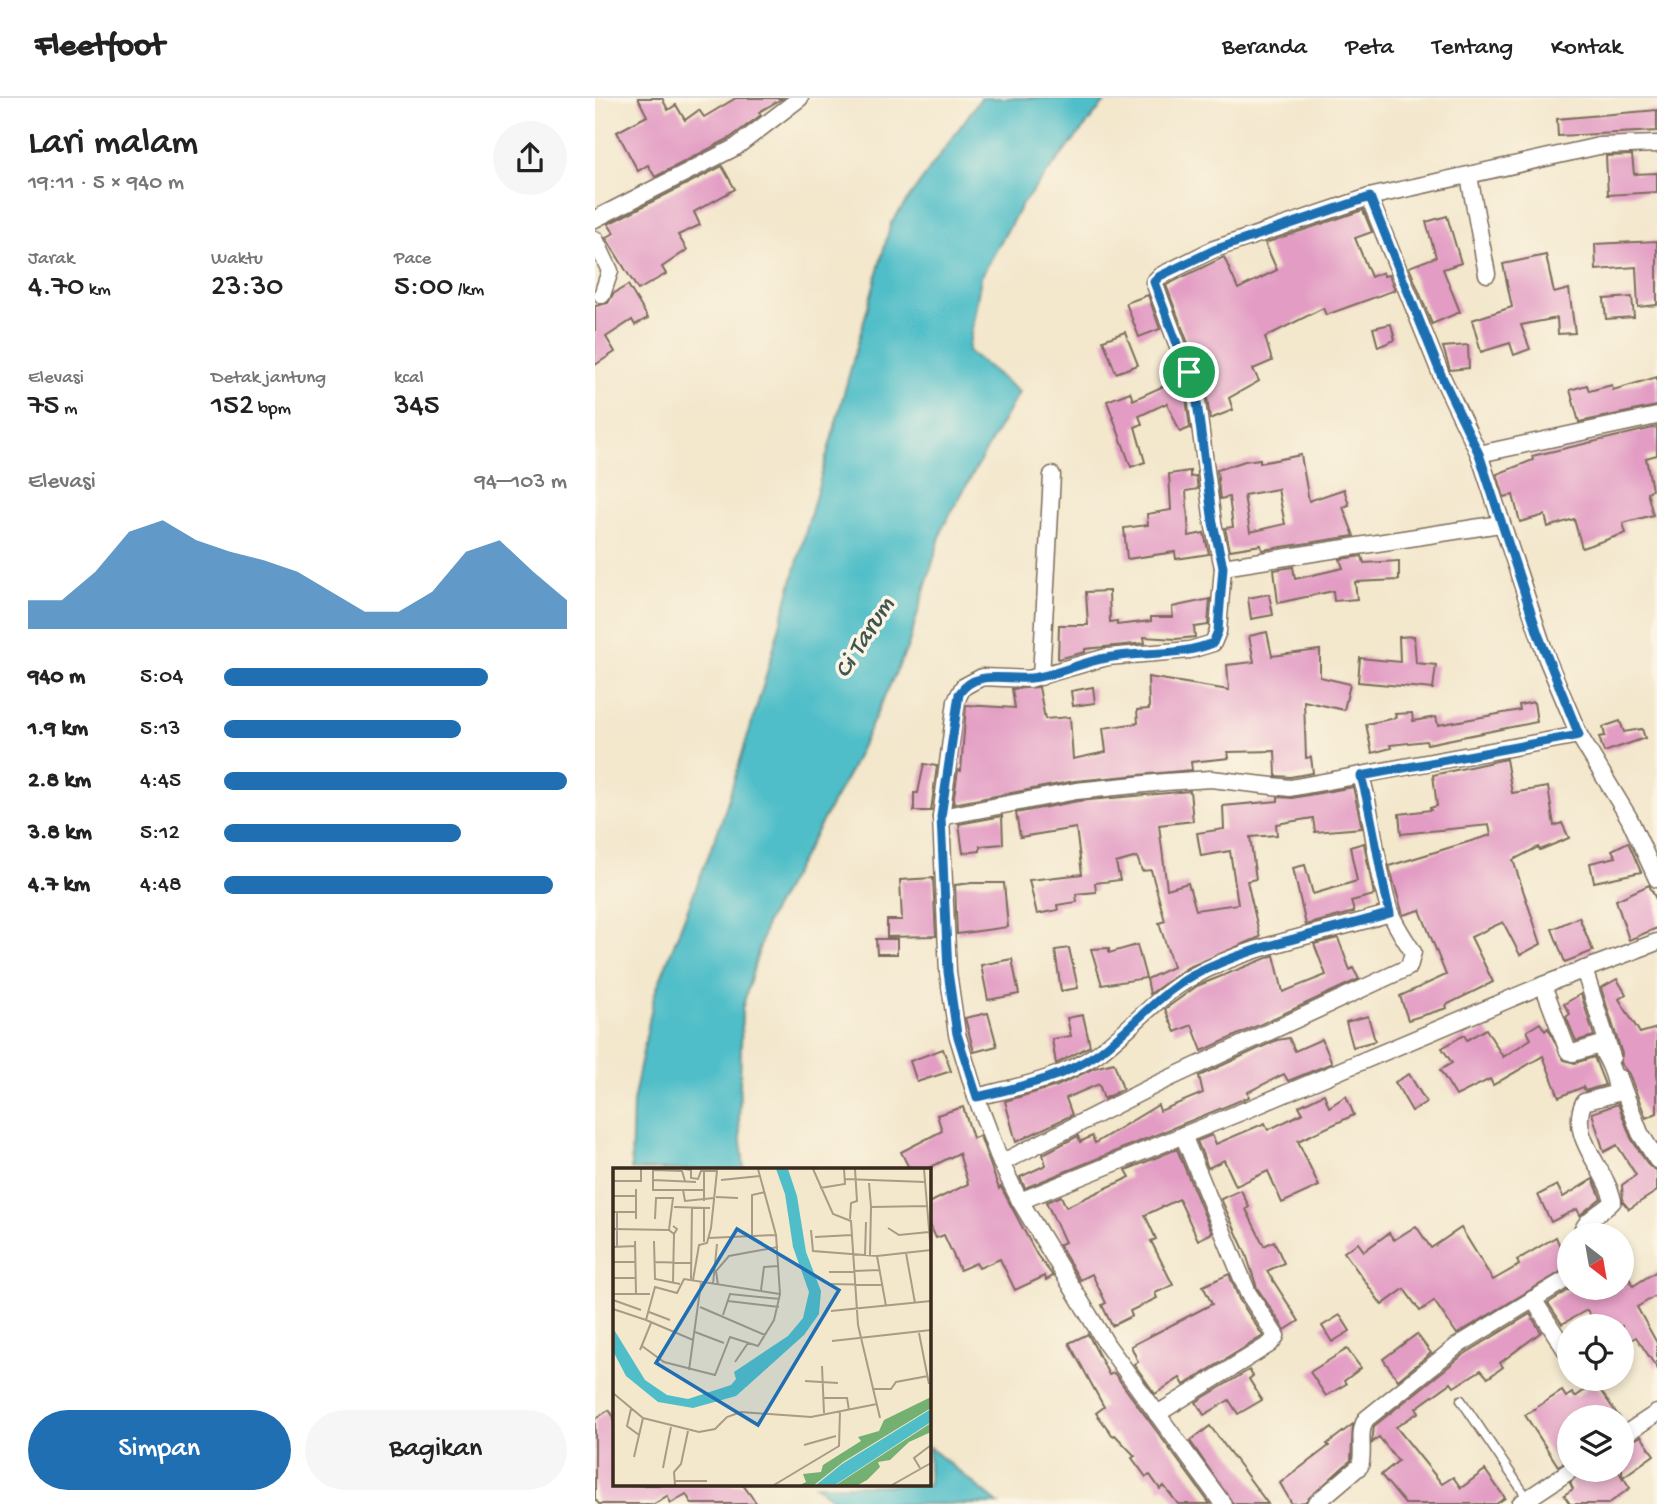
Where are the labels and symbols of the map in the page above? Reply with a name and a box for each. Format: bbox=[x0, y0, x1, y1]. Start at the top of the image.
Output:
pin bbox=[1159, 342, 1219, 402]
water label: Ci Tarum bbox=[829, 591, 903, 685]
inset map bbox=[613, 1168, 931, 1486]
north arrow bbox=[1557, 1223, 1635, 1300]

